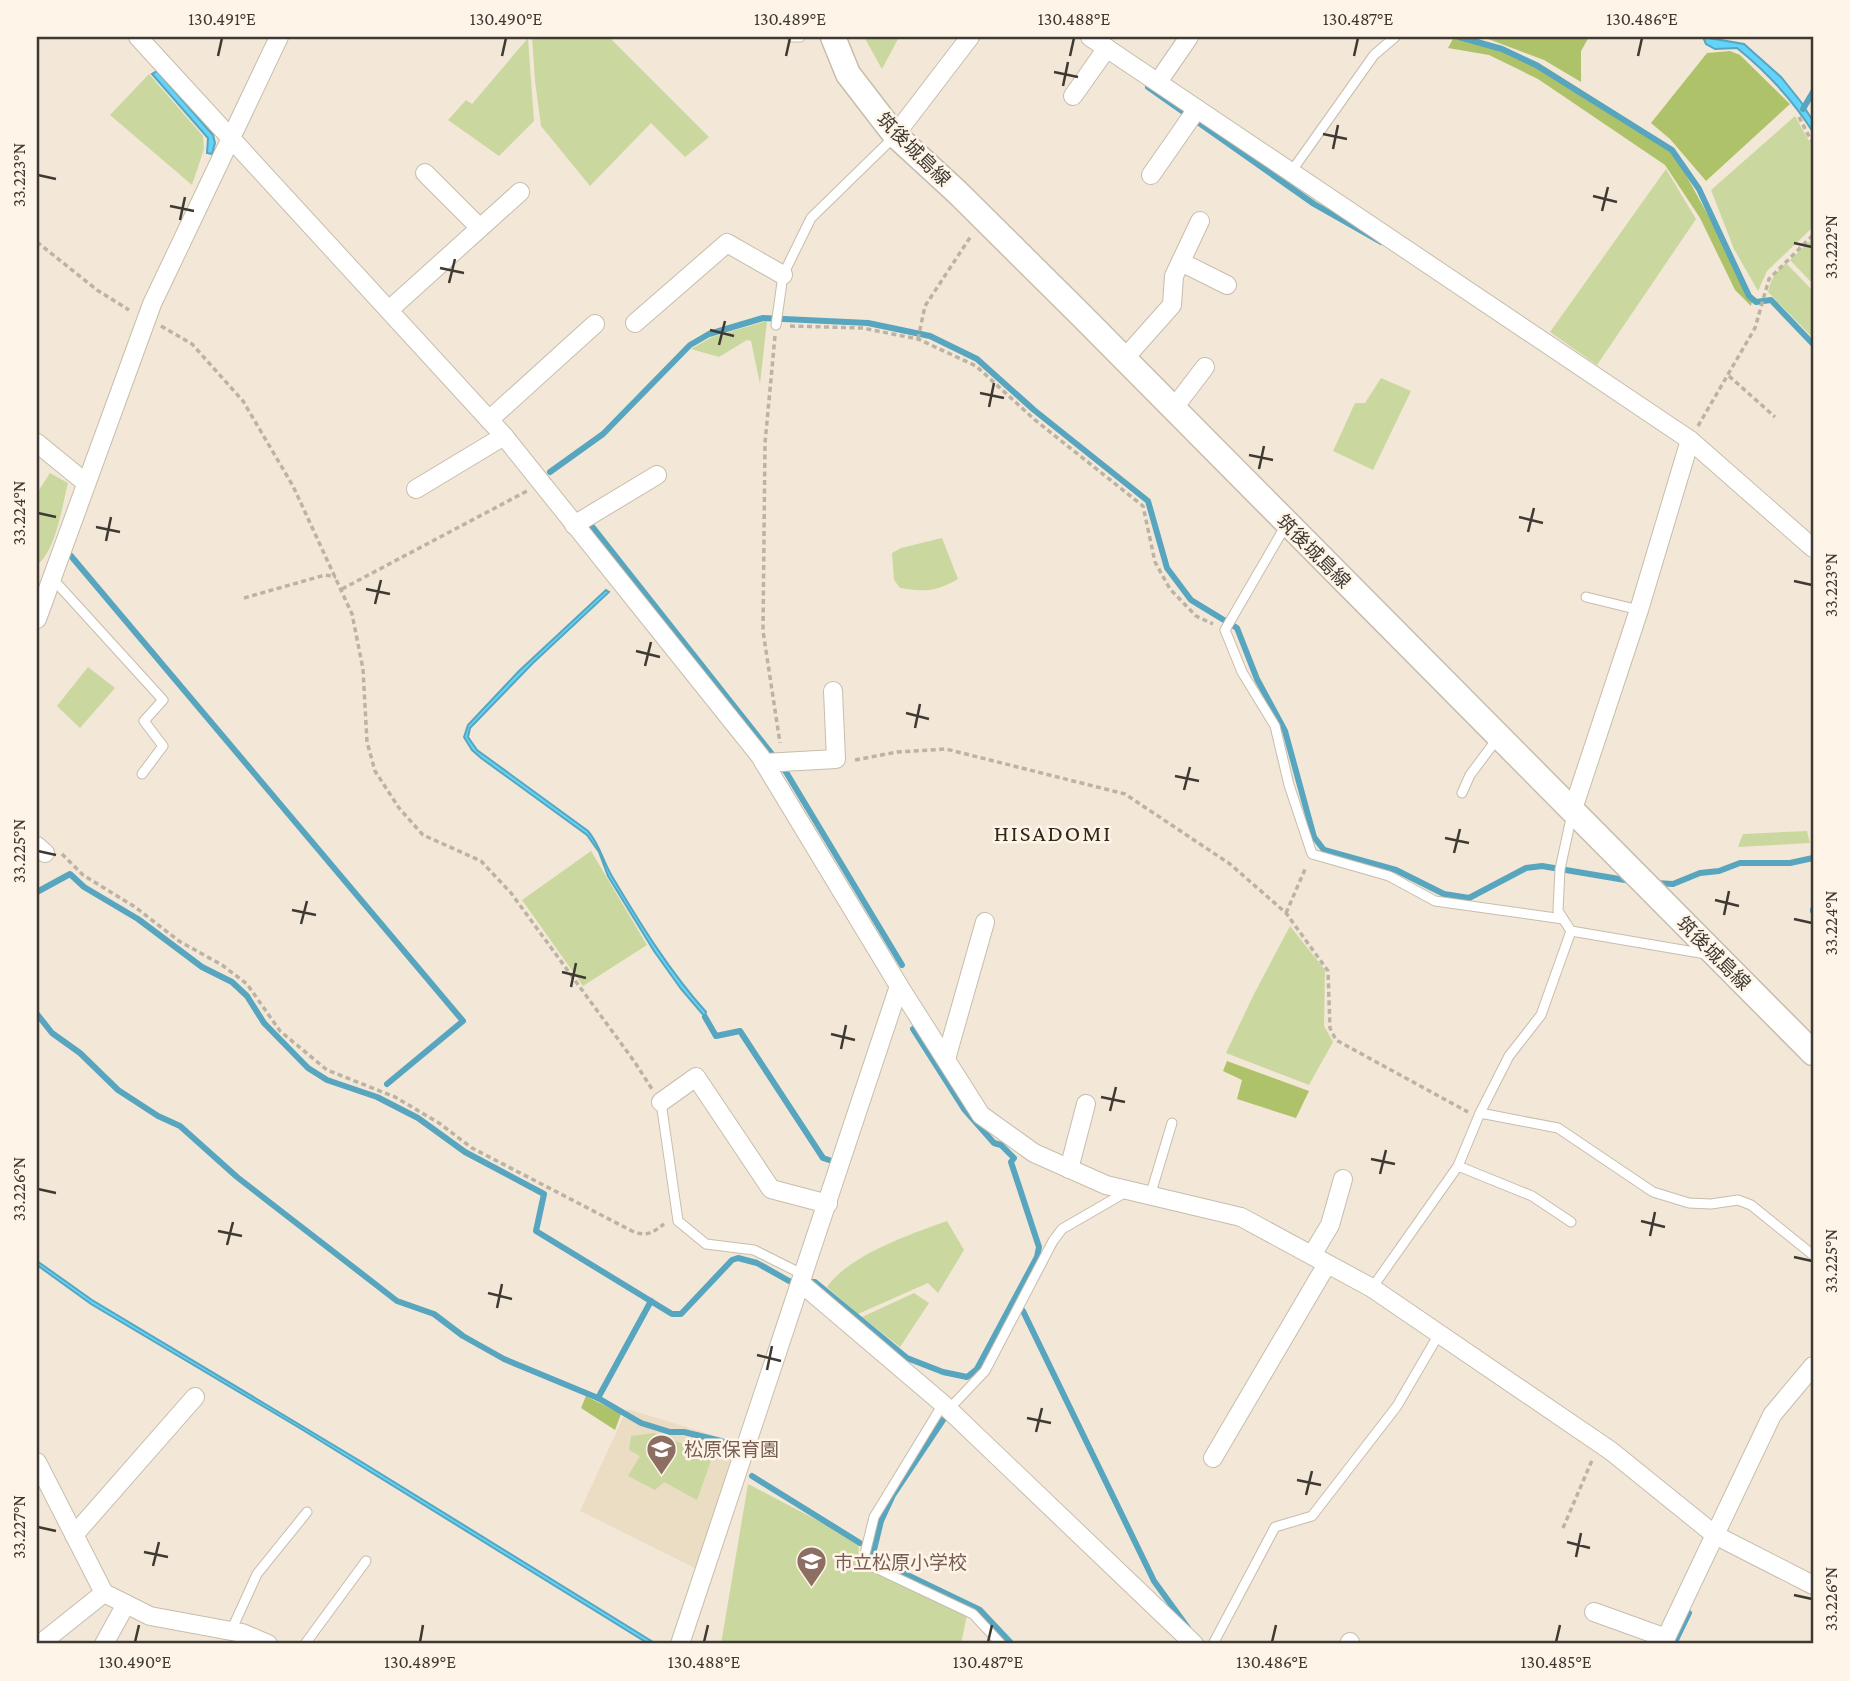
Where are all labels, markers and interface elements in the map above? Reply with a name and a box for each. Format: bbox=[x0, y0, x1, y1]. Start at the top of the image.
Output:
text: 130.491°E bbox=[188, 9, 256, 29]
text: 130.490°E bbox=[470, 9, 542, 29]
text: 130.489°E bbox=[754, 9, 826, 29]
text: 130.488°E bbox=[1038, 9, 1110, 29]
text: 130.487°E bbox=[1323, 9, 1393, 29]
text: 130.486°E bbox=[1606, 9, 1678, 29]
street label: 筑後城島線 bbox=[873, 108, 955, 190]
text: 33.223°N bbox=[9, 143, 29, 207]
text: 33.222°N bbox=[1821, 215, 1841, 279]
text: 33.224°N bbox=[9, 480, 29, 546]
street label: 筑後城島線 bbox=[1273, 510, 1355, 592]
text: 33.223°N bbox=[1821, 553, 1841, 617]
text: 33.225°N bbox=[9, 819, 29, 883]
district label: HISADOMI bbox=[994, 820, 1112, 846]
text: 33.224°N bbox=[1821, 890, 1841, 956]
street label: 筑後城島線 bbox=[1673, 912, 1755, 994]
text: 33.226°N bbox=[9, 1157, 29, 1221]
text: 33.225°N bbox=[1821, 1229, 1841, 1293]
school or university icon: 松原保育園 bbox=[644, 1432, 678, 1476]
place label: 松原保育園 bbox=[684, 1439, 779, 1460]
text: 33.227°N bbox=[9, 1495, 29, 1559]
school or university icon: 市立松原小学校 bbox=[794, 1545, 828, 1589]
place label: 市立松原小学校 bbox=[834, 1552, 967, 1573]
text: 33.226°N bbox=[1821, 1567, 1841, 1631]
text: 130.490°E bbox=[99, 1652, 171, 1672]
text: 130.489°E bbox=[384, 1652, 456, 1672]
text: 130.488°E bbox=[668, 1652, 740, 1672]
text: 130.487°E bbox=[953, 1652, 1023, 1672]
text: 130.486°E bbox=[1236, 1652, 1308, 1672]
text: 130.485°E bbox=[1521, 1652, 1592, 1672]

